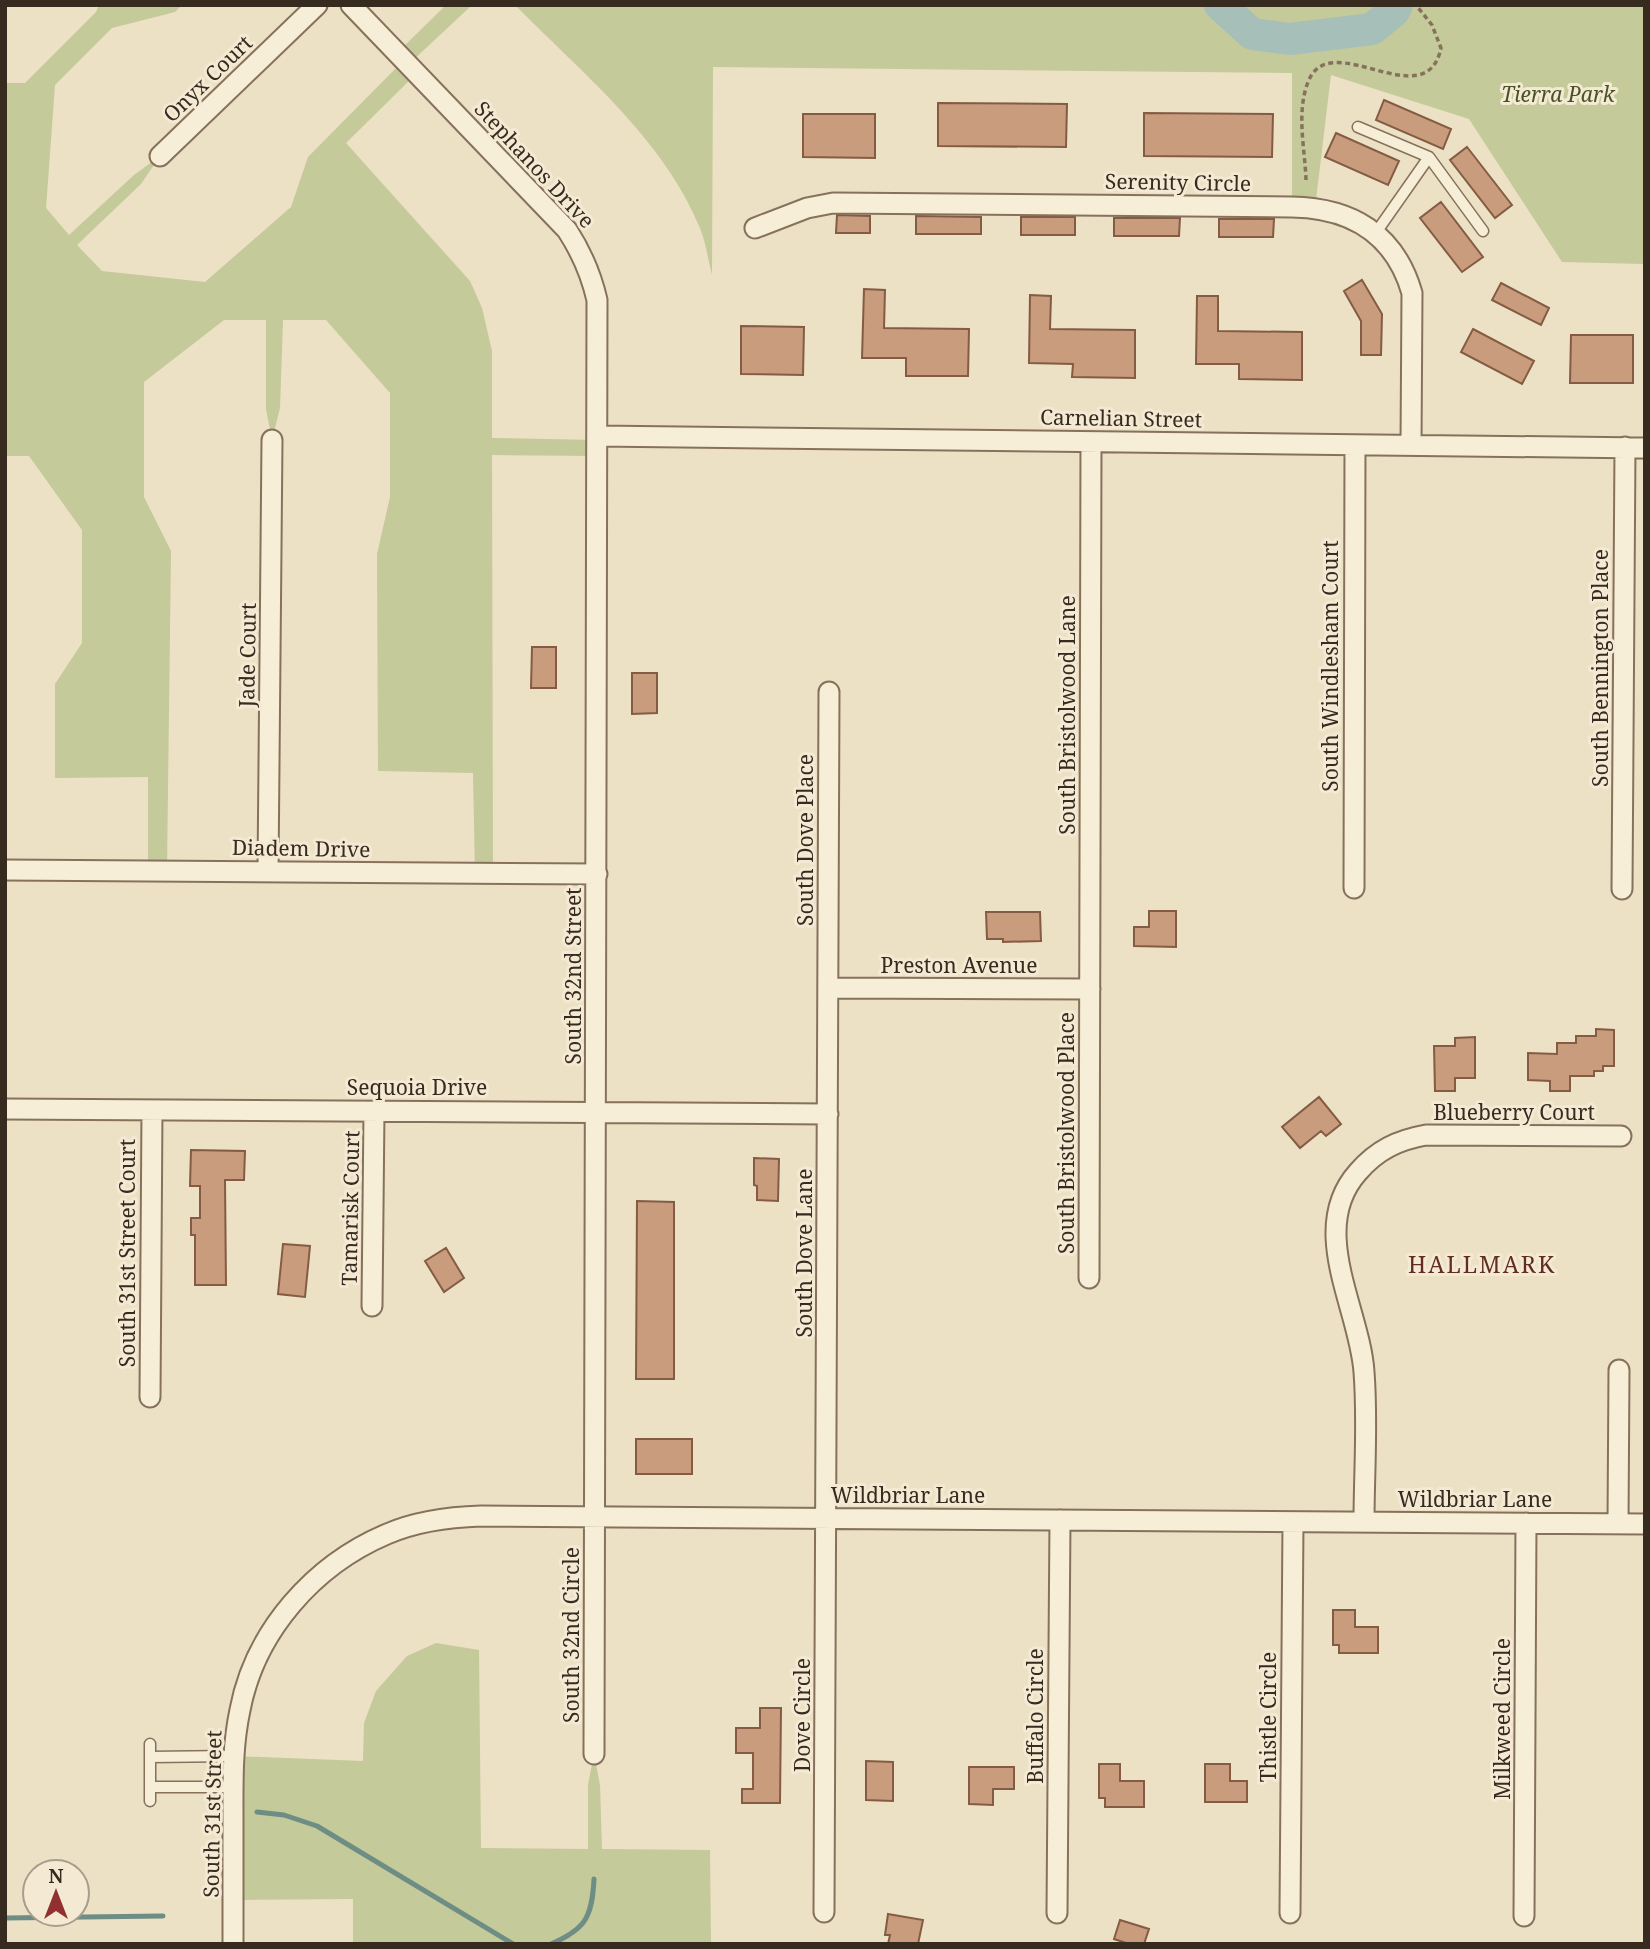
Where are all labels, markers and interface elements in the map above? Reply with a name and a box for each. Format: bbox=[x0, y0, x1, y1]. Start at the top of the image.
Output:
street label: Onyx Court bbox=[157, 29, 258, 128]
park label: Tierra Park bbox=[1501, 80, 1616, 108]
street label: Stephanos Drive bbox=[469, 95, 601, 234]
street label: Serenity Circle bbox=[1105, 167, 1251, 197]
street label: Carnelian Street bbox=[1040, 403, 1202, 433]
street label: South Windlesham Court bbox=[1316, 540, 1344, 792]
street label: South Bennington Place bbox=[1586, 549, 1614, 787]
street label: South Bristolwood Lane bbox=[1053, 595, 1081, 835]
street label: Jade Court bbox=[232, 602, 262, 708]
street label: South Dove Place bbox=[791, 754, 819, 926]
street label: Diadem Drive bbox=[232, 833, 371, 863]
street label: South 32nd Street bbox=[559, 887, 587, 1065]
street label: Preston Avenue bbox=[881, 951, 1037, 979]
street label: South Bristolwood Place bbox=[1052, 1012, 1080, 1254]
street label: Sequoia Drive bbox=[347, 1073, 487, 1101]
street label: Blueberry Court bbox=[1433, 1098, 1595, 1126]
street label: Tamarisk Court bbox=[335, 1130, 365, 1286]
street label: South 31st Street Court bbox=[113, 1139, 141, 1367]
street label: South Dove Lane bbox=[790, 1169, 818, 1338]
district label: HALLMARK bbox=[1408, 1248, 1556, 1280]
street label: Wildbriar Lane bbox=[831, 1481, 985, 1509]
street label: Wildbriar Lane bbox=[1398, 1485, 1552, 1513]
street label: South 32nd Circle bbox=[557, 1547, 585, 1723]
street label: Milkweed Circle bbox=[1488, 1638, 1516, 1800]
street label: Buffalo Circle bbox=[1021, 1648, 1049, 1784]
street label: Thistle Circle bbox=[1254, 1652, 1282, 1782]
street label: Dove Circle bbox=[788, 1658, 816, 1772]
street label: South 31st Street bbox=[197, 1730, 227, 1898]
north arrow bbox=[21, 1858, 91, 1928]
text: N bbox=[49, 1863, 64, 1889]

